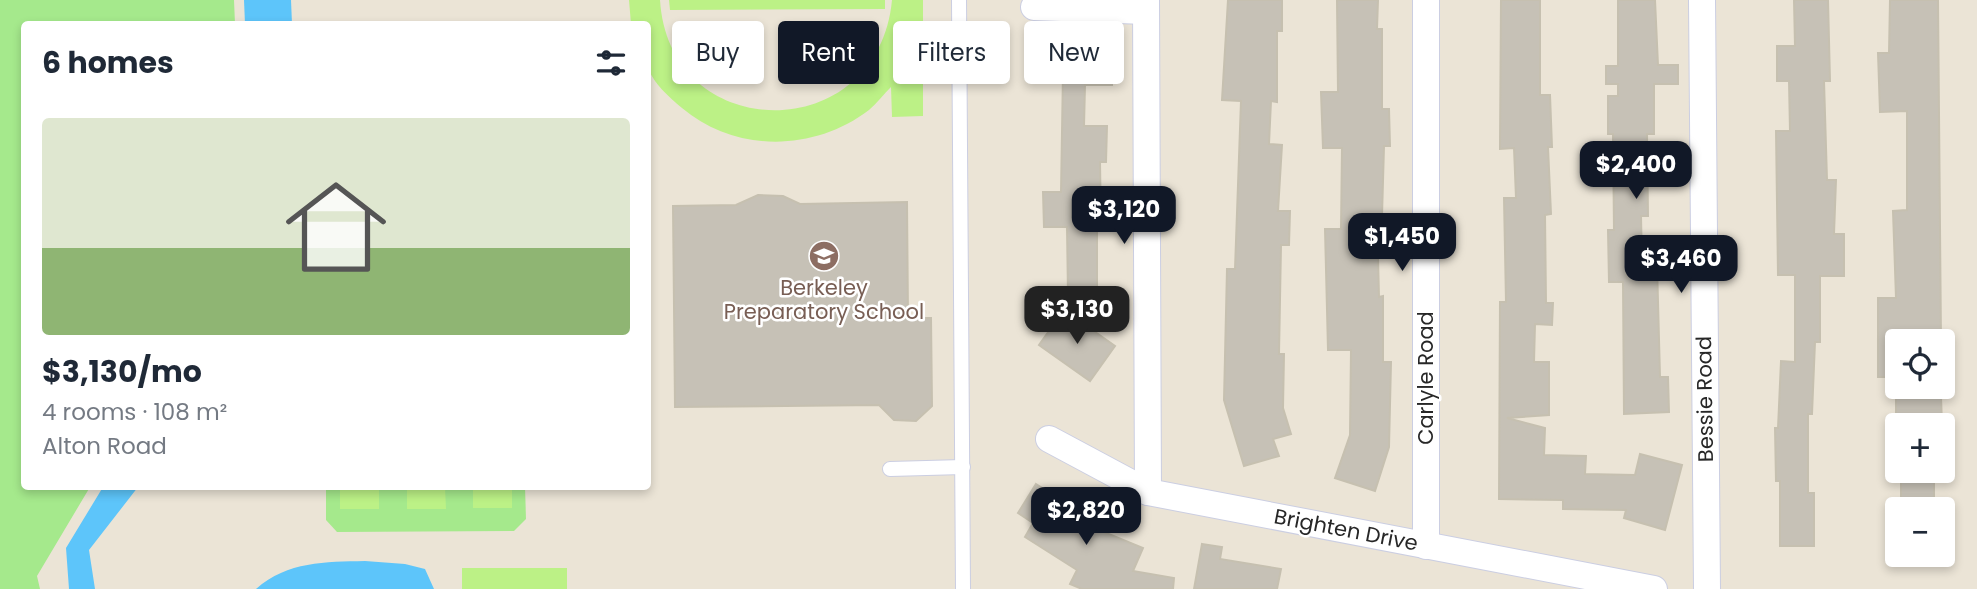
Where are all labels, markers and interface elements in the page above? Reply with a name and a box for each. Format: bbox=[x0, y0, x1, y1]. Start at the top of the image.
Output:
chip: Buy bbox=[672, 21, 764, 84]
chip: Rent bbox=[778, 21, 879, 84]
chip: Filters bbox=[893, 21, 1010, 84]
chip: New bbox=[1024, 21, 1124, 84]
text: 6 homes bbox=[42, 41, 174, 84]
icon: filters bbox=[592, 44, 630, 82]
pin: $2,400 bbox=[1579, 142, 1693, 201]
text: $2,400 bbox=[1596, 148, 1676, 180]
icon: home bbox=[273, 164, 399, 290]
pin: $3,120 bbox=[1067, 187, 1181, 246]
text: $3,120 bbox=[1088, 193, 1160, 225]
pin: $1,450 bbox=[1345, 214, 1459, 273]
text: $1,450 bbox=[1364, 220, 1440, 252]
pin: $3,460 bbox=[1624, 236, 1738, 295]
school or university icon: Berkeley Preparatory School bbox=[807, 239, 841, 273]
text: $3,460 bbox=[1641, 242, 1721, 274]
place label: Berkeley Preparatory School bbox=[724, 273, 924, 326]
pin: $3,130 bbox=[1020, 286, 1134, 346]
text: $3,130 bbox=[1040, 293, 1114, 325]
street label: Carlyle Road bbox=[1411, 311, 1440, 445]
map controls bbox=[1885, 329, 1955, 567]
button: locate bbox=[1885, 329, 1955, 399]
street label: Bessie Road bbox=[1689, 336, 1720, 462]
text: $3,130/mo bbox=[42, 350, 202, 393]
text: 4 rooms · 108 m² bbox=[42, 396, 227, 428]
button: + bbox=[1885, 413, 1955, 483]
text: Alton Road bbox=[42, 430, 167, 462]
pin: $2,820 bbox=[1029, 488, 1143, 547]
text: $2,820 bbox=[1047, 494, 1125, 526]
button: − bbox=[1885, 497, 1955, 567]
street label: Brighten Drive bbox=[1272, 501, 1420, 558]

